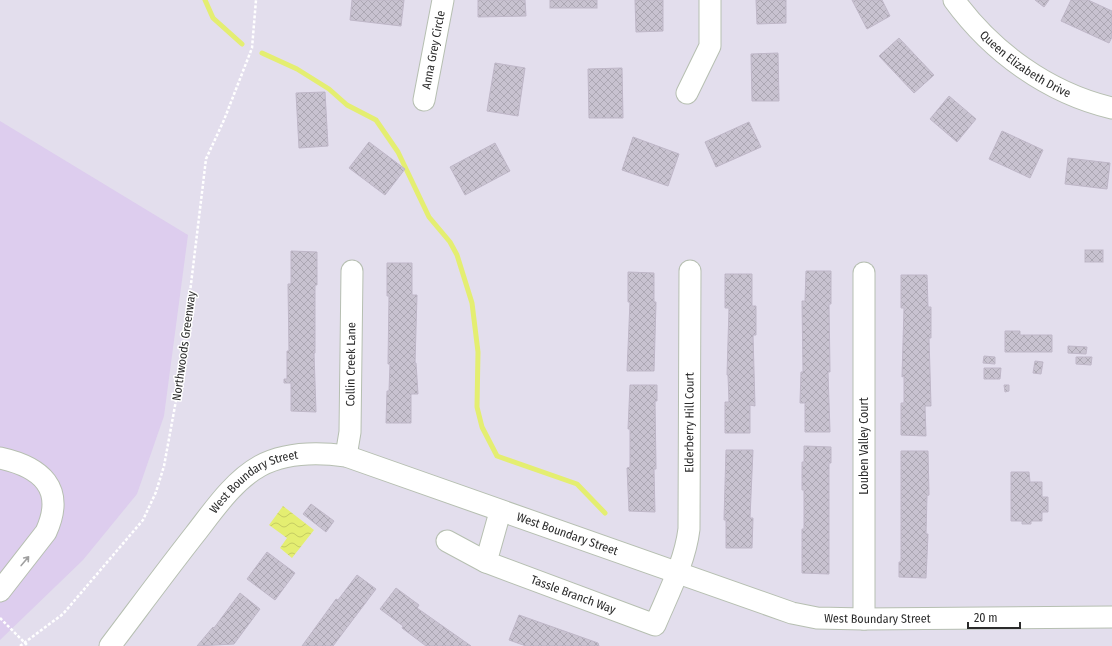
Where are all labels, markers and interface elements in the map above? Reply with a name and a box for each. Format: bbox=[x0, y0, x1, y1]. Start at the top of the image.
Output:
street label: Anna Grey Circle bbox=[419, 9, 448, 90]
street label: Queen Elizabeth Drive bbox=[977, 28, 1073, 100]
street label: Northwoods Greenway bbox=[169, 290, 199, 402]
street label: Collin Creek Lane bbox=[343, 322, 358, 407]
street label: Elderberry Hill Court bbox=[682, 372, 697, 473]
street label: Louben Valley Court bbox=[857, 397, 871, 495]
street label: West Boundary Street bbox=[207, 448, 299, 516]
street label: West Boundary Street bbox=[515, 510, 620, 558]
one-way arrow bbox=[20, 555, 29, 566]
street label: Tassle Branch Way bbox=[529, 572, 618, 617]
scale bar bbox=[968, 604, 1020, 630]
street label: West Boundary Street bbox=[824, 611, 931, 626]
text: 20 m bbox=[974, 611, 998, 625]

